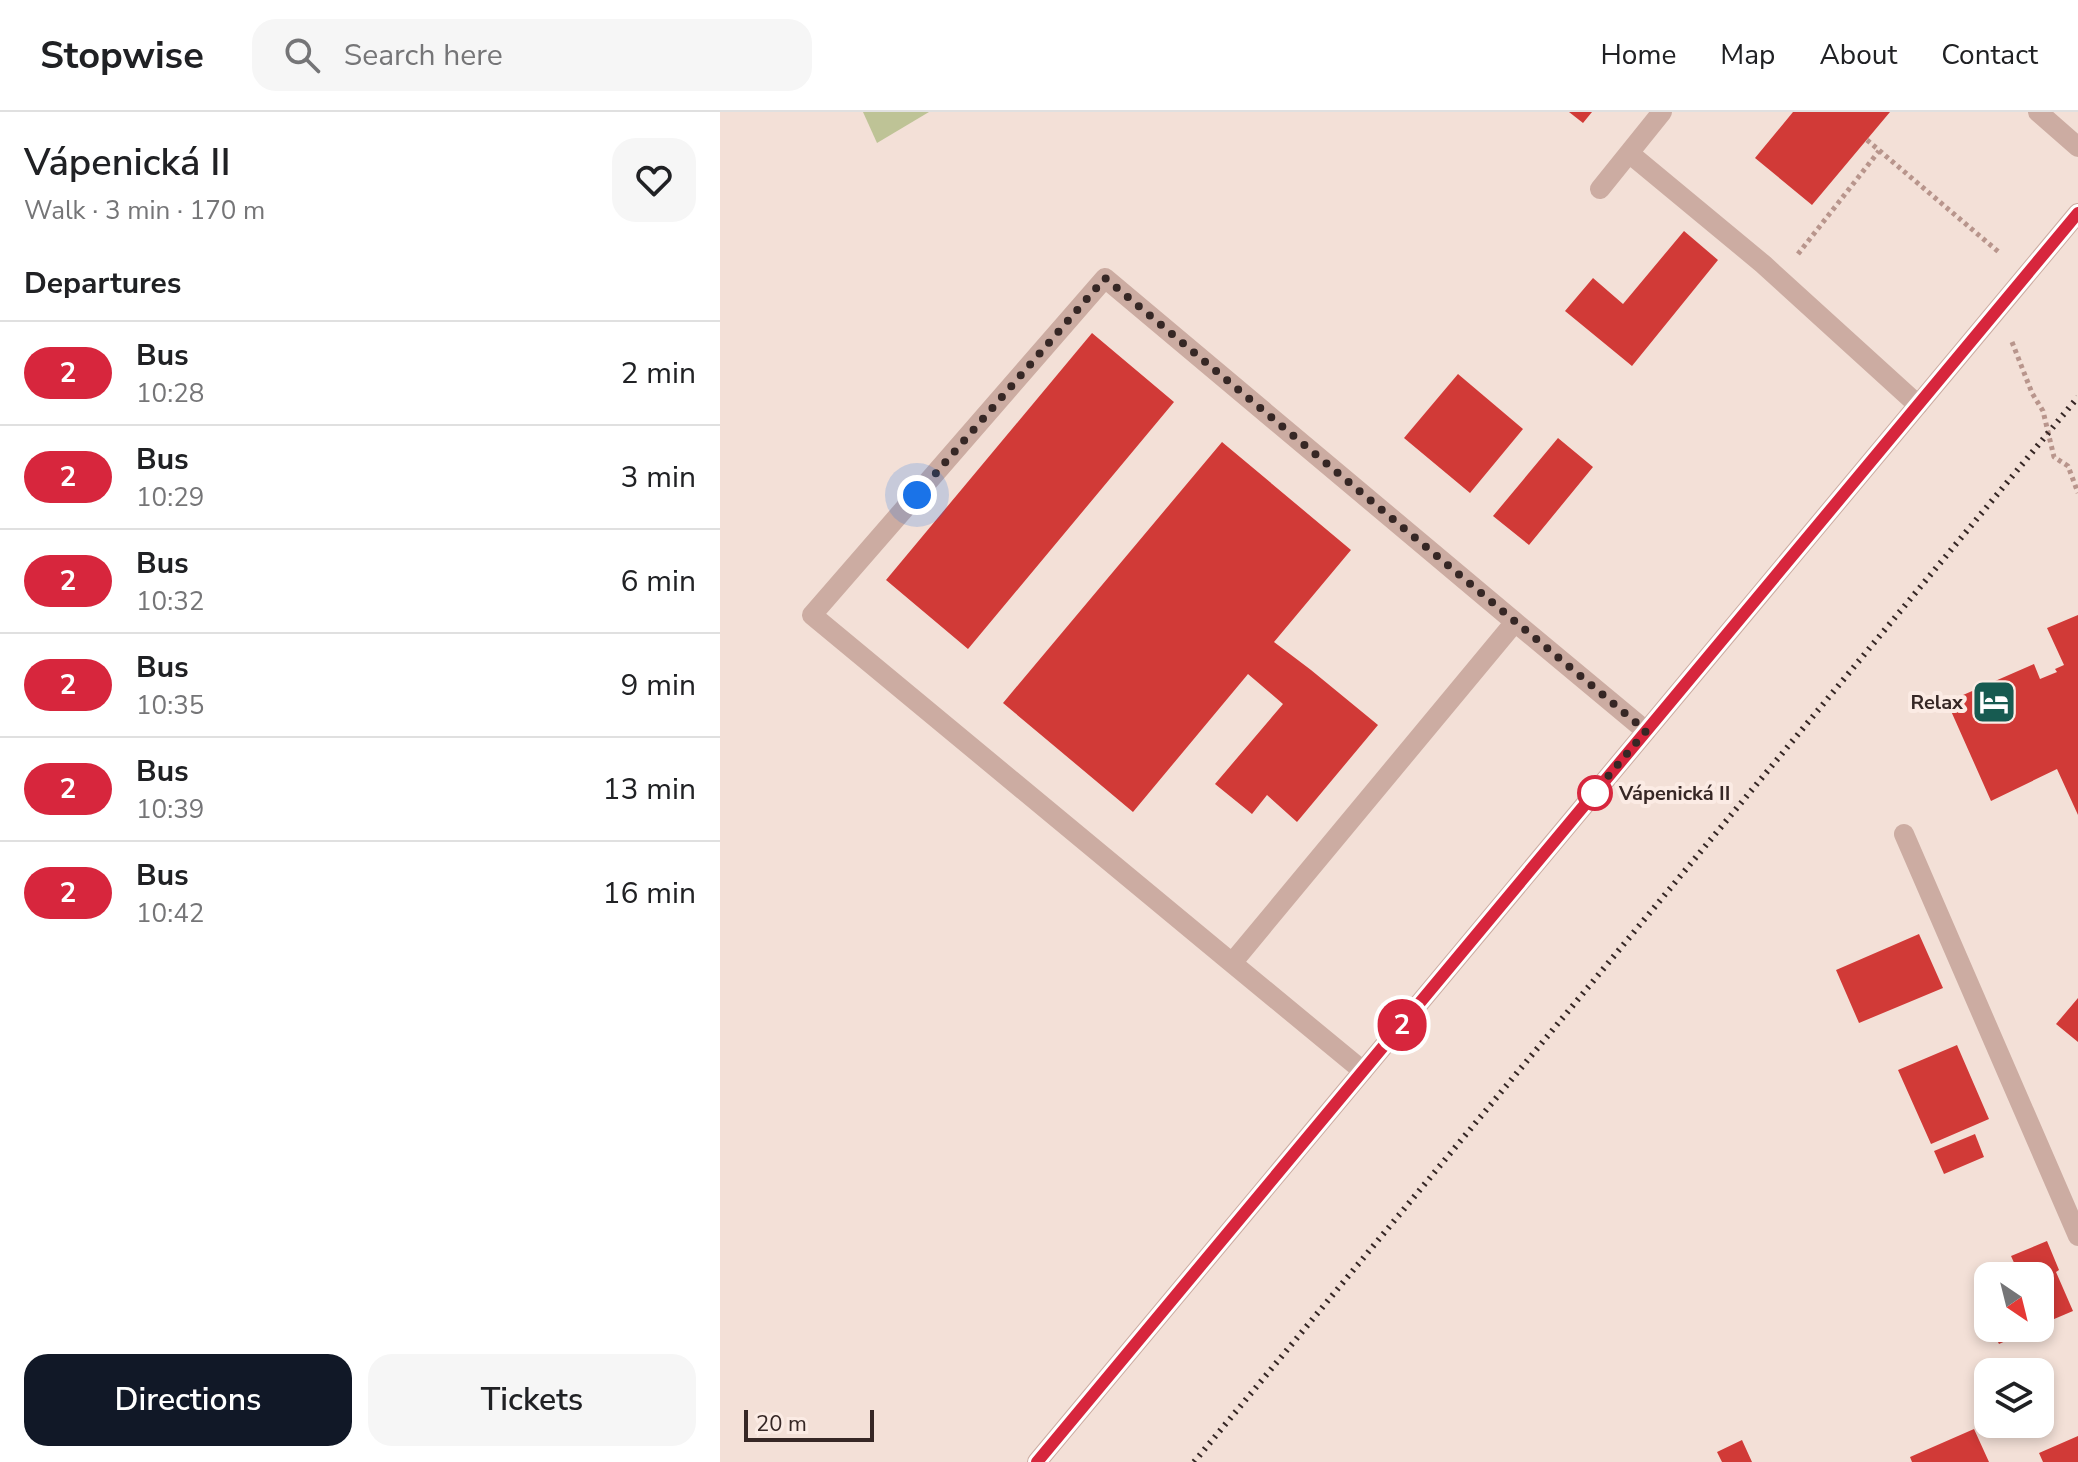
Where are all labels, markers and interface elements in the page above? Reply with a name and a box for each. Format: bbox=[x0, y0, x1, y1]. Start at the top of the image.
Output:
search box bbox=[252, 19, 812, 91]
text: Stopwise bbox=[40, 30, 204, 81]
icon: search bbox=[280, 33, 324, 77]
text: Search here bbox=[344, 35, 503, 76]
text: Home bbox=[1601, 36, 1676, 74]
text: Map bbox=[1720, 36, 1775, 74]
text: About bbox=[1819, 36, 1897, 74]
text: Contact bbox=[1941, 36, 2038, 74]
text: Vápenická II bbox=[24, 137, 231, 188]
button: heart bbox=[612, 138, 696, 222]
text: Walk · 3 min · 170 m bbox=[24, 193, 265, 228]
text: Departures bbox=[24, 263, 181, 304]
text: Bus bbox=[136, 335, 189, 376]
text: 2 min bbox=[621, 353, 696, 394]
text: 2 bbox=[60, 354, 76, 392]
text: 10:28 bbox=[136, 376, 204, 411]
text: Bus bbox=[136, 439, 189, 480]
text: 3 min bbox=[621, 457, 696, 498]
text: 2 bbox=[60, 458, 76, 496]
your location bbox=[897, 475, 937, 515]
text: 10:29 bbox=[136, 480, 204, 515]
text: Bus bbox=[136, 543, 189, 584]
text: 6 min bbox=[621, 561, 696, 602]
text: 2 bbox=[60, 562, 76, 600]
text: 10:32 bbox=[136, 584, 204, 619]
text: Bus bbox=[136, 647, 189, 688]
text: 9 min bbox=[621, 665, 696, 706]
text: 2 bbox=[60, 666, 76, 704]
hotel icon: Relax bbox=[1970, 678, 2018, 726]
text: 10:35 bbox=[136, 688, 204, 723]
place label: Relax bbox=[1910, 689, 1964, 716]
text: Bus bbox=[136, 751, 189, 792]
text: 13 min bbox=[603, 769, 696, 810]
text: 2 bbox=[60, 770, 76, 808]
marker: Vápenická II bbox=[1578, 776, 1612, 810]
place label: Vápenická II bbox=[1618, 780, 1730, 807]
text: 10:39 bbox=[136, 792, 204, 827]
text: Bus bbox=[136, 855, 189, 896]
text: 16 min bbox=[603, 873, 696, 914]
text: 2 bbox=[60, 874, 76, 912]
text: 10:42 bbox=[136, 896, 204, 931]
line badge: 2 bbox=[1376, 999, 1428, 1051]
text: 2 bbox=[1394, 1006, 1410, 1044]
north arrow bbox=[1974, 1262, 2054, 1342]
map controls bbox=[1974, 1262, 2054, 1438]
button: Directions bbox=[24, 1354, 352, 1446]
button: Tickets bbox=[368, 1354, 696, 1446]
button: layers bbox=[1974, 1358, 2054, 1438]
scale bar bbox=[744, 1406, 874, 1442]
text: 20 m bbox=[756, 1409, 807, 1439]

